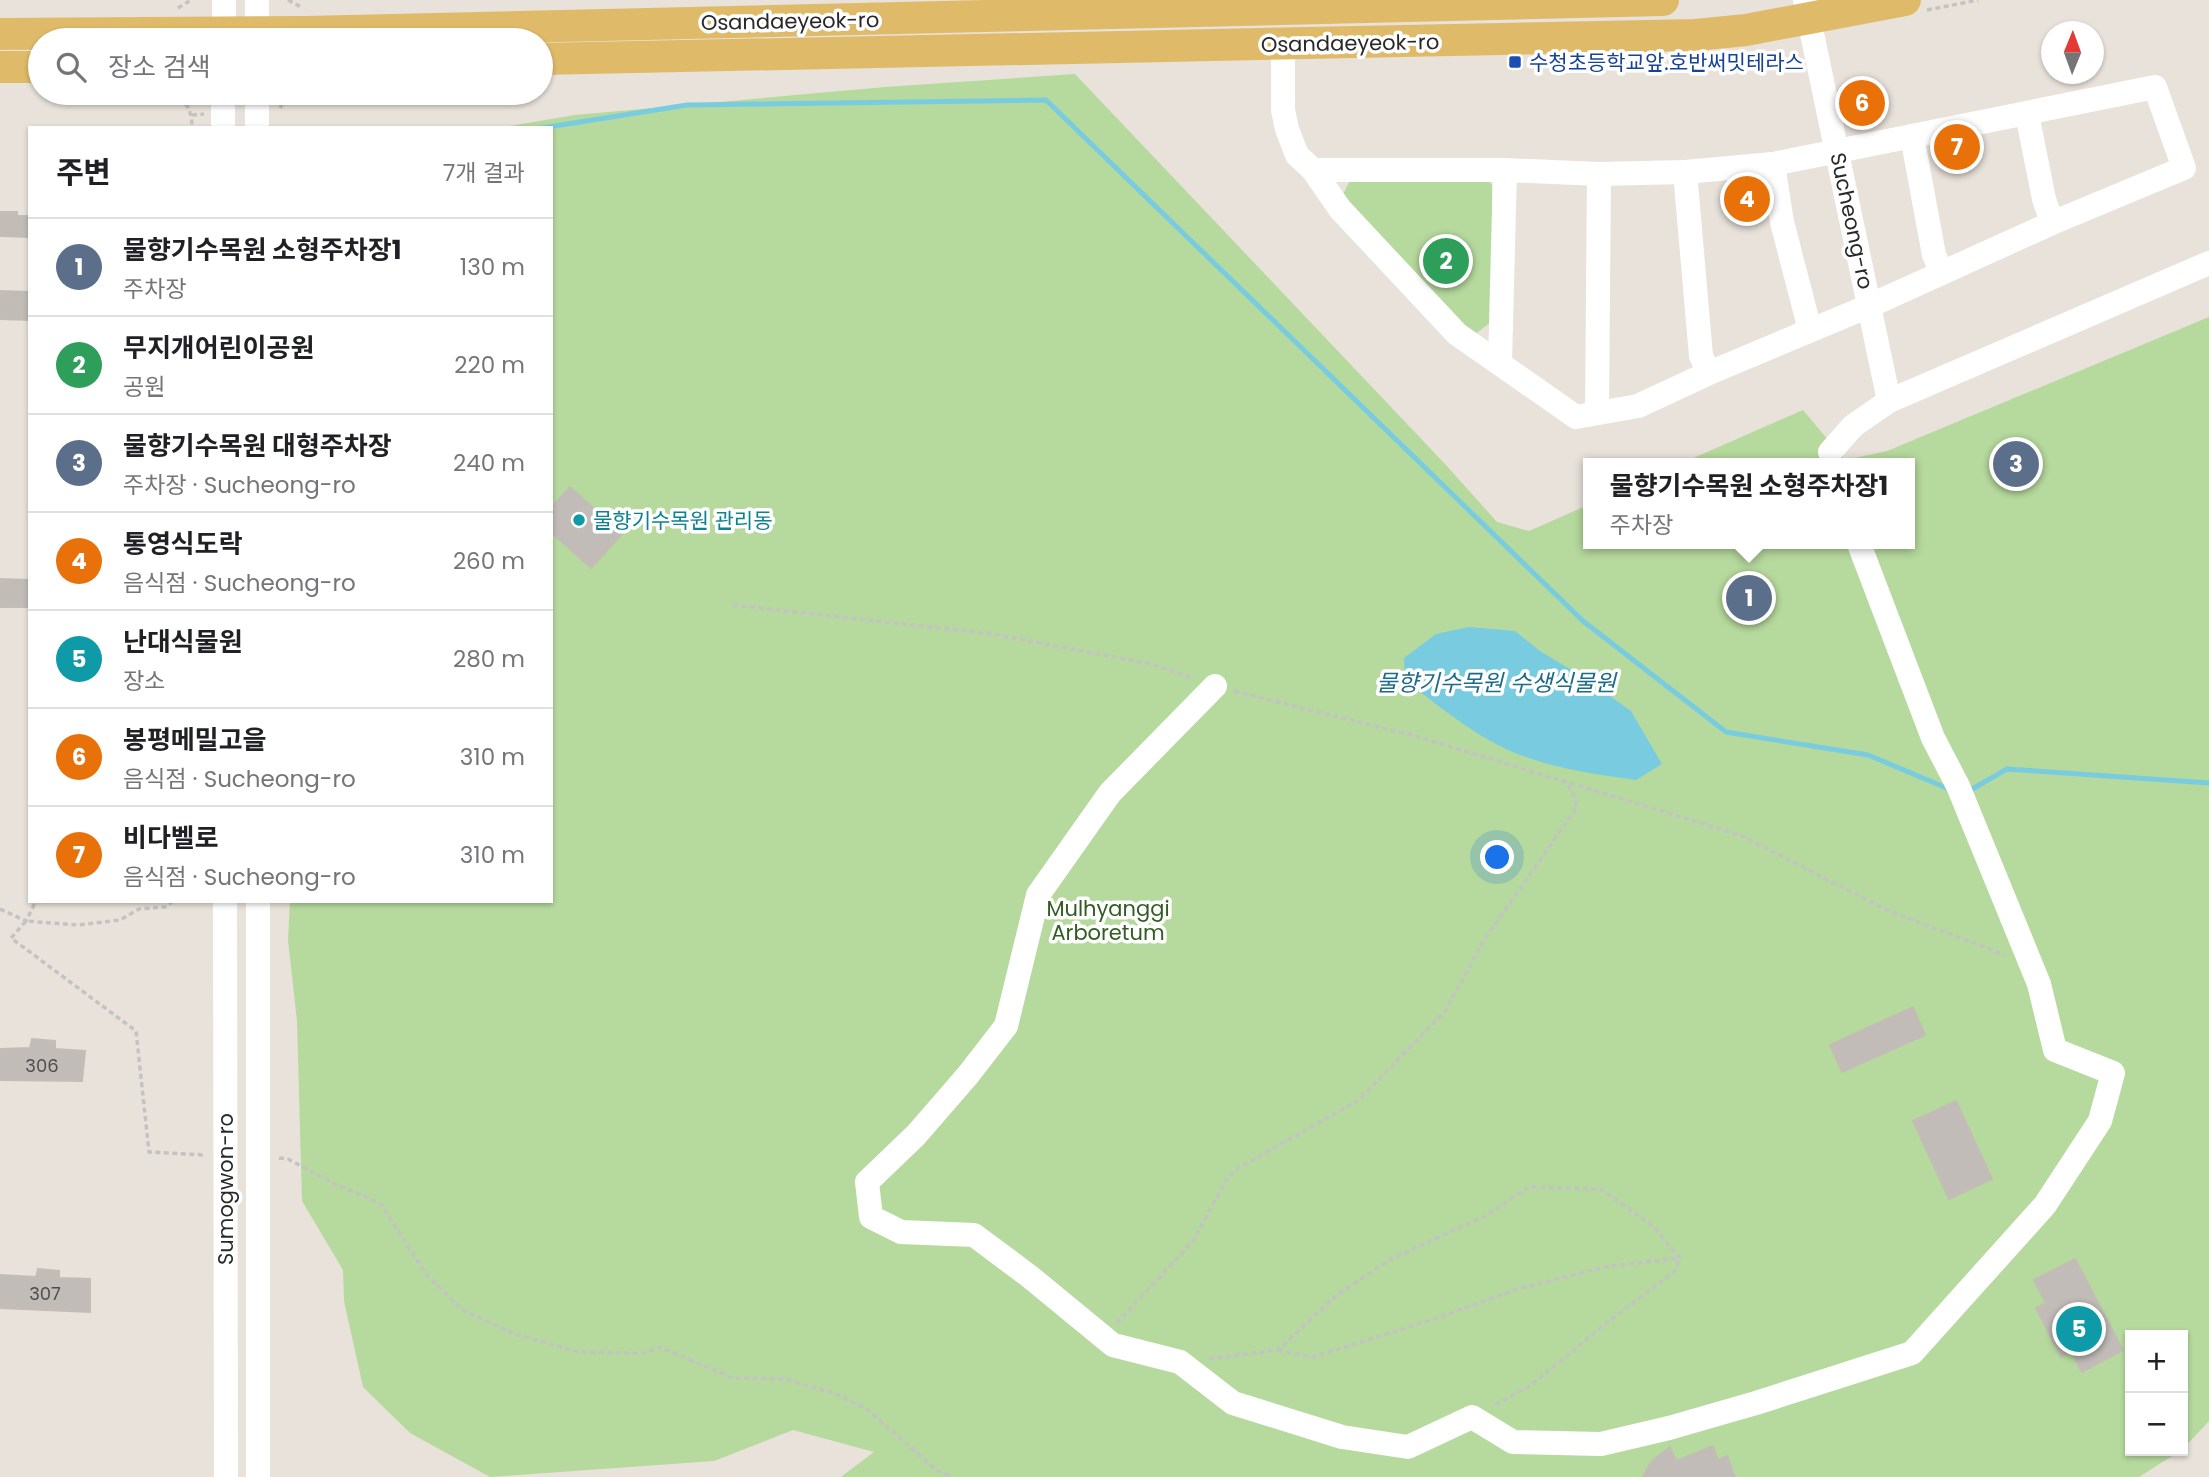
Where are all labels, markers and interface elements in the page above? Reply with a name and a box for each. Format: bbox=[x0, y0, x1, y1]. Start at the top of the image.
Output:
street label: Osandaeyeok-ro bbox=[701, 5, 879, 37]
north arrow bbox=[2041, 21, 2104, 84]
street label: Osandaeyeok-ro bbox=[1261, 27, 1439, 59]
search box bbox=[28, 28, 553, 105]
icon: search bbox=[52, 48, 90, 86]
place label: 수청초등학교앞.호반써밋테라스 bbox=[1529, 48, 1804, 77]
text: 장소 검색 bbox=[108, 49, 211, 85]
marker: 수청초등학교앞.호반써밋테라스 bbox=[1507, 54, 1523, 70]
pin: 6 bbox=[1839, 77, 1885, 129]
pin: 7 bbox=[1934, 121, 1980, 173]
street label: Sucheong-ro bbox=[1823, 150, 1881, 292]
text: 주변 bbox=[56, 151, 111, 194]
text: 7개 결과 bbox=[443, 157, 525, 189]
pin: 4 bbox=[1724, 173, 1770, 225]
text: 물향기수목원 소형주차장1 bbox=[123, 232, 401, 268]
pin: 2 bbox=[1423, 235, 1469, 287]
text: 1 bbox=[75, 251, 83, 283]
text: 130 m bbox=[460, 251, 525, 283]
text: 주차장 bbox=[123, 273, 186, 305]
text: 무지개어린이공원 bbox=[123, 330, 314, 366]
text: 2 bbox=[72, 349, 86, 381]
text: 220 m bbox=[454, 349, 525, 381]
text: 공원 bbox=[123, 371, 165, 403]
text: 물향기수목원 대형주차장 bbox=[123, 428, 392, 464]
pin: 3 bbox=[1993, 438, 2039, 490]
text: 3 bbox=[72, 447, 86, 479]
text: 240 m bbox=[453, 447, 525, 479]
popup bbox=[1583, 458, 1915, 549]
text: 물향기수목원 소형주차장1 bbox=[1610, 468, 1888, 504]
text: 주차장 · Sucheong-ro bbox=[123, 469, 356, 501]
place label: 물향기수목원 관리동 bbox=[593, 506, 773, 535]
text: 주차장 bbox=[1610, 509, 1673, 541]
marker: 물향기수목원 관리동 bbox=[571, 512, 587, 528]
text: 통영식도락 bbox=[123, 526, 243, 562]
text: 4 bbox=[71, 545, 87, 577]
text: 260 m bbox=[453, 545, 525, 577]
text: 음식점 · Sucheong-ro bbox=[123, 567, 356, 599]
pin: 1 bbox=[1726, 572, 1772, 624]
text: 난대식물원 bbox=[123, 624, 243, 660]
text: 5 bbox=[72, 643, 86, 675]
text: 280 m bbox=[453, 643, 525, 675]
text: 장소 bbox=[123, 665, 165, 697]
water label: 물향기수목원 수생식물원 bbox=[1376, 667, 1618, 699]
text: 봉평메밀고을 bbox=[123, 722, 267, 758]
text: 6 bbox=[72, 741, 86, 773]
text: 310 m bbox=[460, 741, 525, 773]
text: 음식점 · Sucheong-ro bbox=[123, 763, 356, 795]
text: 비다벨로 bbox=[123, 820, 219, 856]
text: 7 bbox=[73, 839, 85, 871]
text: 310 m bbox=[460, 839, 525, 871]
your location bbox=[1480, 840, 1514, 874]
text: 음식점 · Sucheong-ro bbox=[123, 861, 356, 893]
park label: Mulhyanggi Arboretum bbox=[1046, 894, 1170, 947]
house number: 306 bbox=[25, 1053, 59, 1078]
street label: Sumogwon-ro bbox=[211, 1113, 240, 1265]
house number: 307 bbox=[29, 1281, 61, 1306]
pin: 5 bbox=[2056, 1303, 2102, 1355]
map controls bbox=[2125, 1330, 2188, 1456]
button: + bbox=[2125, 1330, 2188, 1393]
button: − bbox=[2125, 1393, 2188, 1456]

